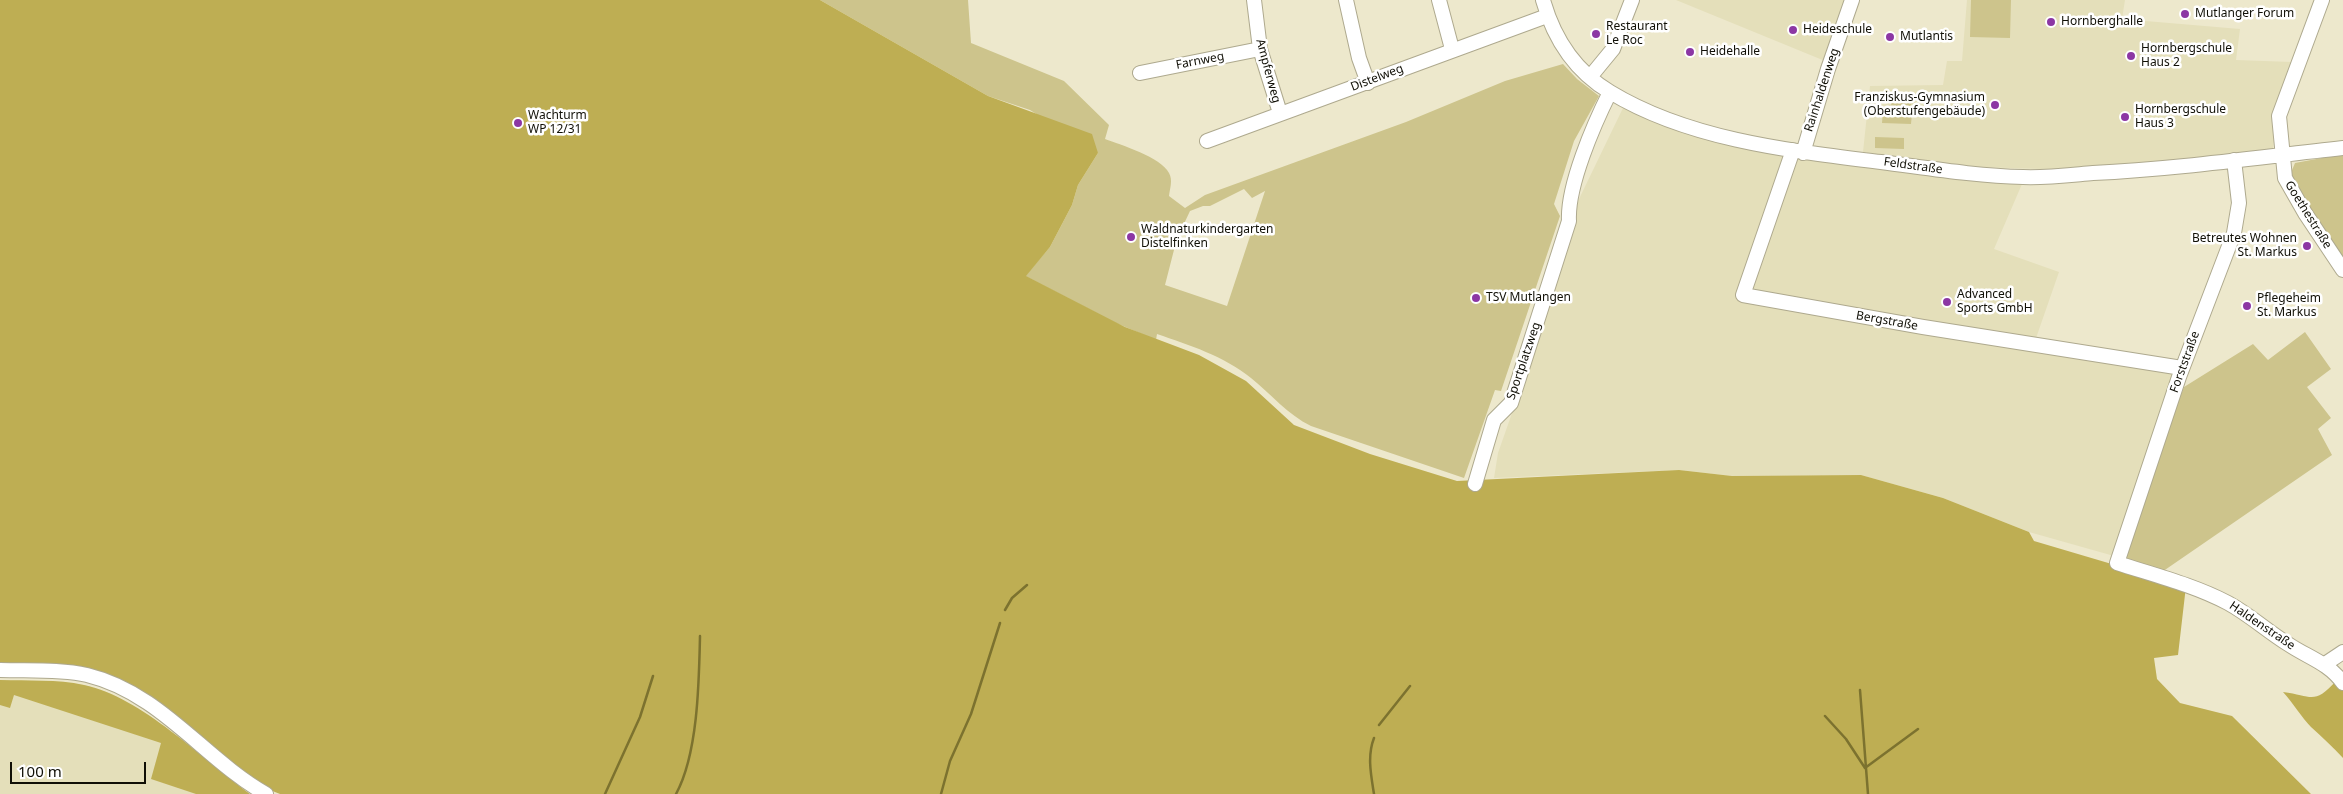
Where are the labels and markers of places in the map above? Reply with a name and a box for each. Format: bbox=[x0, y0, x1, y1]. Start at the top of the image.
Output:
place label: Mutlanger Forum bbox=[2195, 7, 2294, 21]
marker: Mutlanger Forum bbox=[2179, 8, 2191, 20]
place label: Hornberghalle bbox=[2061, 15, 2143, 29]
marker: Hornberghalle bbox=[2045, 16, 2057, 28]
place label: Restaurant Le Roc bbox=[1606, 20, 1668, 48]
place label: Heideschule bbox=[1803, 23, 1872, 37]
marker: Heideschule bbox=[1787, 24, 1799, 36]
marker: Restaurant Le Roc bbox=[1590, 28, 1602, 40]
place label: Mutlantis bbox=[1900, 30, 1953, 44]
marker: Mutlantis bbox=[1884, 31, 1896, 43]
place label: Hornbergschule Haus 2 bbox=[2141, 42, 2232, 70]
place label: Heidehalle bbox=[1700, 45, 1760, 59]
marker: Heidehalle bbox=[1684, 46, 1696, 58]
marker: Hornbergschule Haus 2 bbox=[2125, 50, 2137, 62]
place label: Franziskus-Gymnasium (Oberstufengebäude) bbox=[1854, 91, 1985, 119]
marker: Franziskus-Gymnasium (Oberstufengebäude) bbox=[1989, 99, 2001, 111]
place label: Hornbergschule Haus 3 bbox=[2135, 103, 2226, 131]
place label: Wachturm WP 12/31 bbox=[528, 109, 587, 137]
marker: Hornbergschule Haus 3 bbox=[2119, 111, 2131, 123]
marker: Wachturm WP 12/31 bbox=[512, 117, 524, 129]
place label: Waldnaturkindergarten Distelfinken bbox=[1141, 223, 1273, 251]
marker: Waldnaturkindergarten Distelfinken bbox=[1125, 231, 1137, 243]
place label: Betreutes Wohnen St. Markus bbox=[2192, 232, 2297, 260]
marker: Betreutes Wohnen St. Markus bbox=[2301, 240, 2313, 252]
place label: Advanced Sports GmbH bbox=[1957, 288, 2033, 316]
place label: TSV Mutlangen bbox=[1486, 291, 1571, 305]
marker: TSV Mutlangen bbox=[1470, 292, 1482, 304]
place label: Pflegeheim St. Markus bbox=[2257, 292, 2321, 320]
marker: Advanced Sports GmbH bbox=[1941, 296, 1953, 308]
marker: Pflegeheim St. Markus bbox=[2241, 300, 2253, 312]

